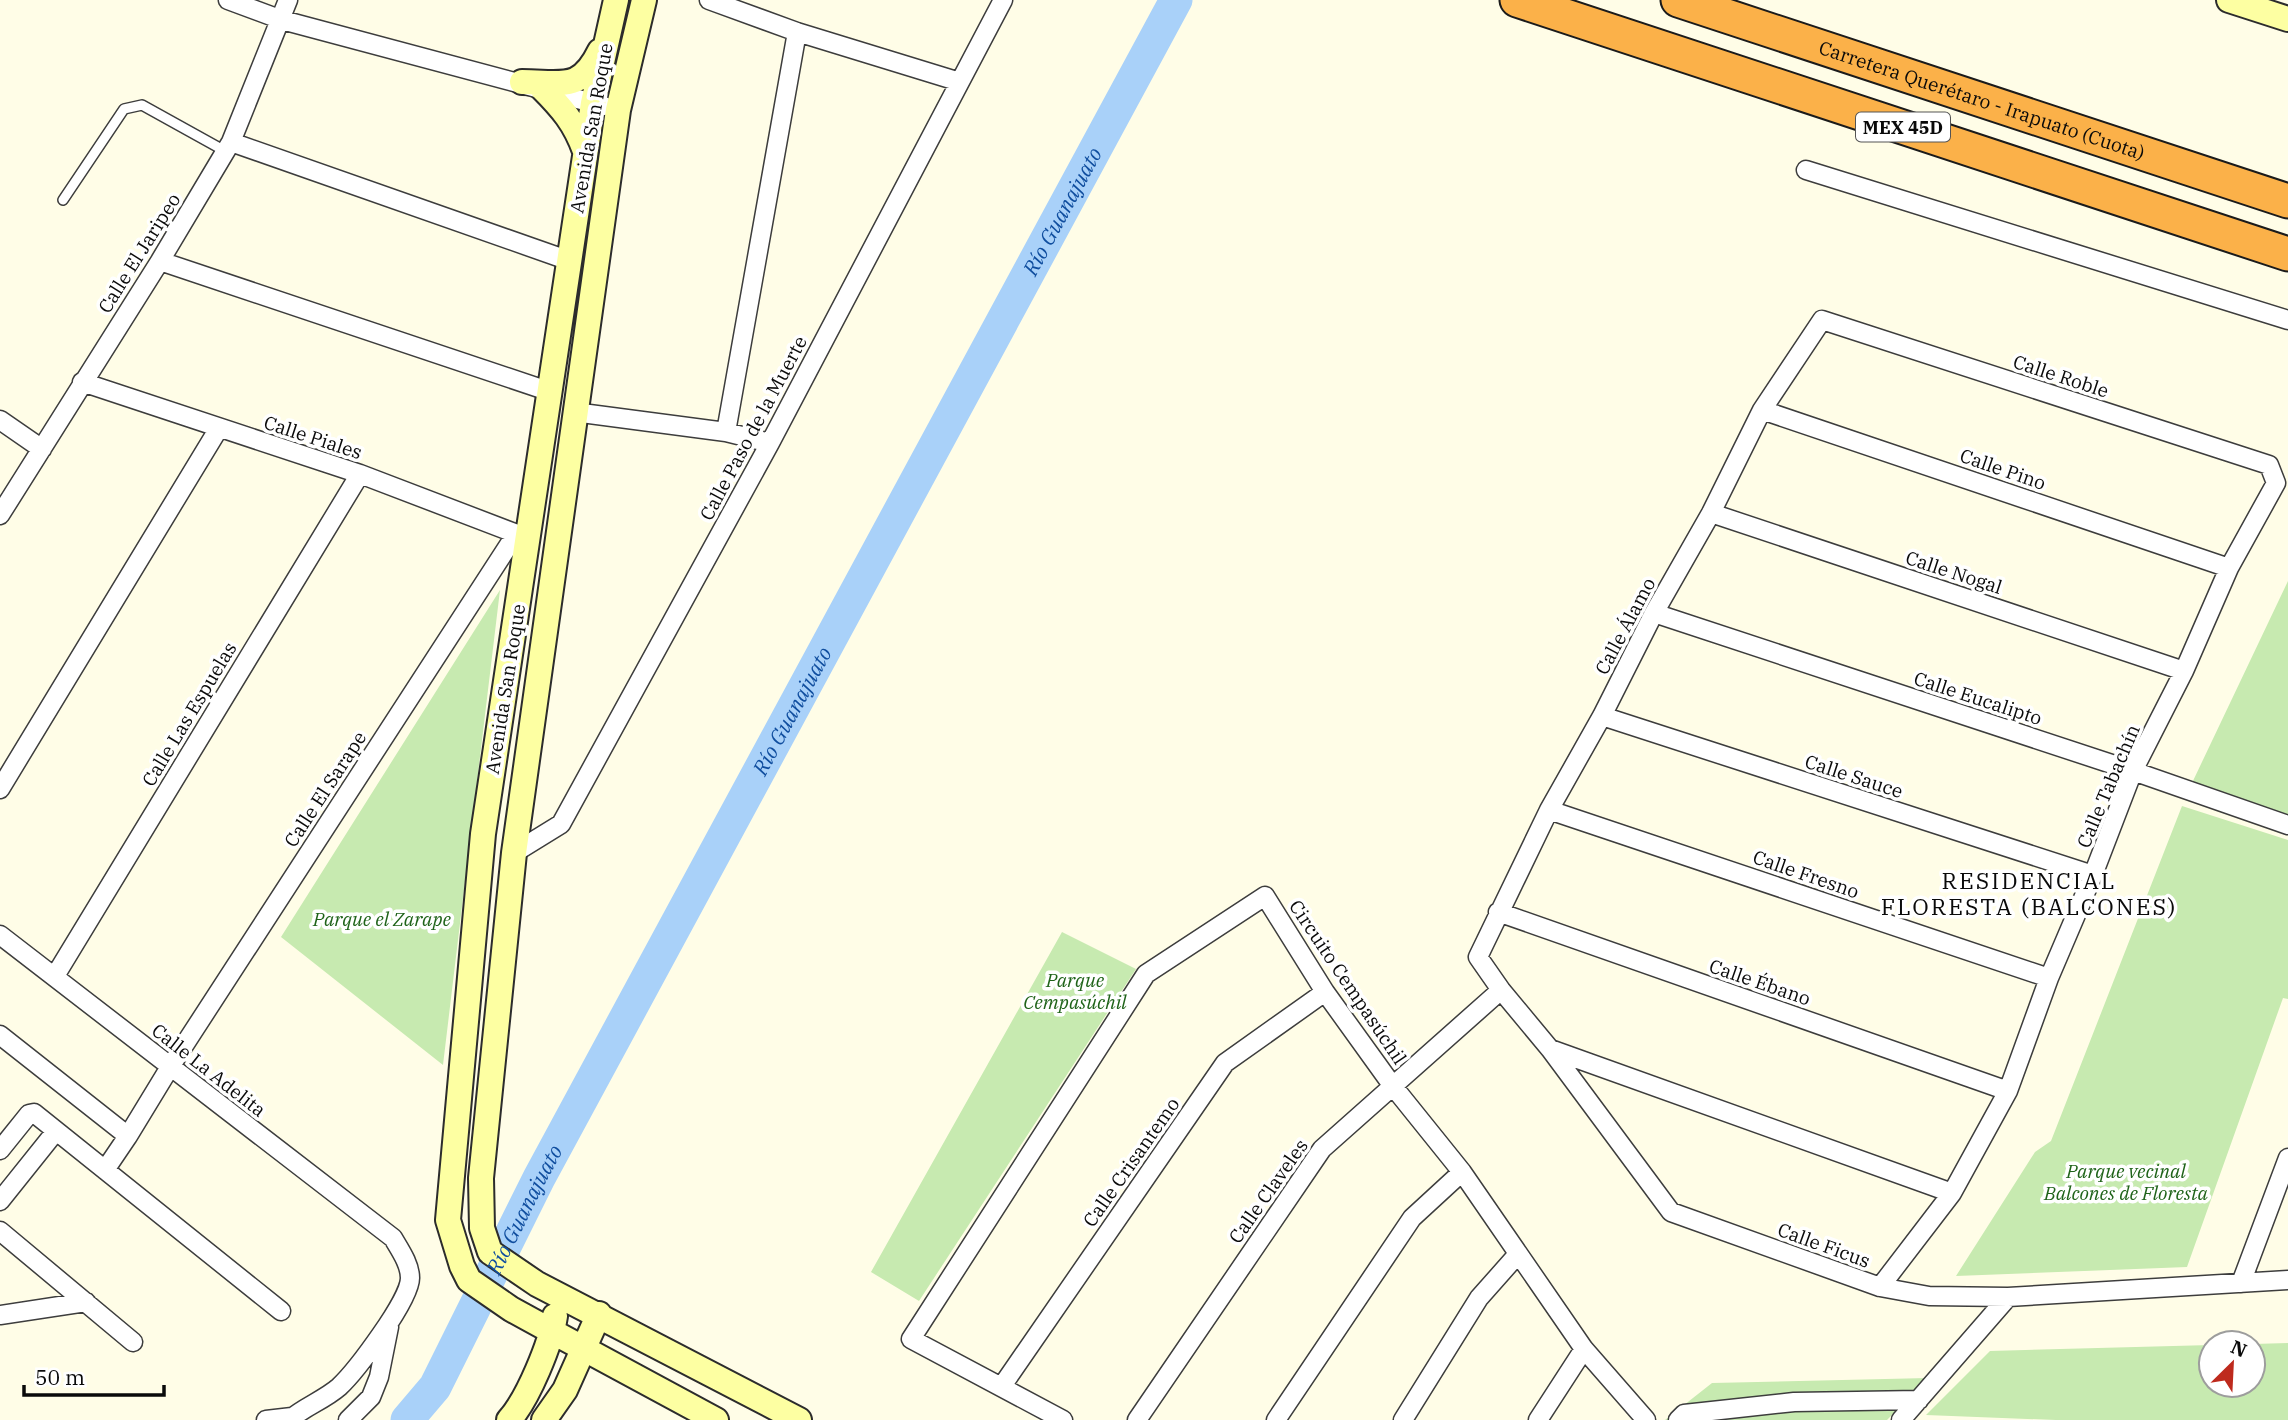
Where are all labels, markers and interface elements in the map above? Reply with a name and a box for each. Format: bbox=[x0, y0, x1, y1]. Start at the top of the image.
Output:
street label: Carretera Querétaro - Irapuato (Cuota) bbox=[1816, 35, 2148, 165]
street label: Avenida San Roque bbox=[564, 41, 618, 215]
road number: MEX 45D bbox=[1856, 112, 1950, 142]
water label: Río Guanajuato bbox=[1015, 142, 1108, 281]
street label: Calle El Jaripeo bbox=[93, 189, 185, 317]
street label: Calle Paso de la Muerte bbox=[694, 332, 812, 524]
street label: Calle Roble bbox=[2010, 349, 2112, 403]
street label: Calle Piales bbox=[261, 410, 365, 464]
street label: Calle Pino bbox=[1957, 443, 2049, 495]
street label: Calle Nogal bbox=[1903, 545, 2006, 599]
street label: Calle Álamo bbox=[1589, 573, 1661, 679]
street label: Avenida San Roque bbox=[480, 602, 530, 776]
street label: Calle Las Espuelas bbox=[136, 637, 242, 791]
water label: Río Guanajuato bbox=[745, 642, 838, 781]
street label: Calle Eucalipto bbox=[1911, 666, 2045, 730]
street label: Calle Tabachín bbox=[2071, 721, 2145, 851]
street label: Calle El Sarape bbox=[279, 727, 371, 851]
street label: Calle Sauce bbox=[1802, 749, 1906, 803]
street label: Calle Fresno bbox=[1750, 845, 1862, 903]
district label: RESIDENCIAL FLORESTA (BALCONES) bbox=[1881, 865, 2177, 921]
street label: Circuito Cempasúchil bbox=[1284, 895, 1412, 1069]
park label: Parque el Zarape bbox=[312, 907, 452, 931]
street label: Calle Ébano bbox=[1706, 953, 1814, 1011]
park label: Parque Cempasúchil bbox=[1023, 968, 1127, 1014]
street label: Calle La Adelita bbox=[147, 1018, 271, 1122]
street label: Calle Crisantemo bbox=[1077, 1093, 1185, 1231]
street label: Calle Claveles bbox=[1223, 1134, 1313, 1248]
water label: Río Guanajuato bbox=[479, 1140, 569, 1280]
park label: Parque vecinal Balcones de Floresta bbox=[2043, 1159, 2209, 1205]
street label: Calle Ficus bbox=[1774, 1217, 1874, 1273]
north arrow bbox=[2197, 1329, 2267, 1399]
text: N bbox=[2227, 1334, 2251, 1362]
scale bar bbox=[24, 1354, 164, 1398]
text: 50 m bbox=[35, 1363, 85, 1391]

